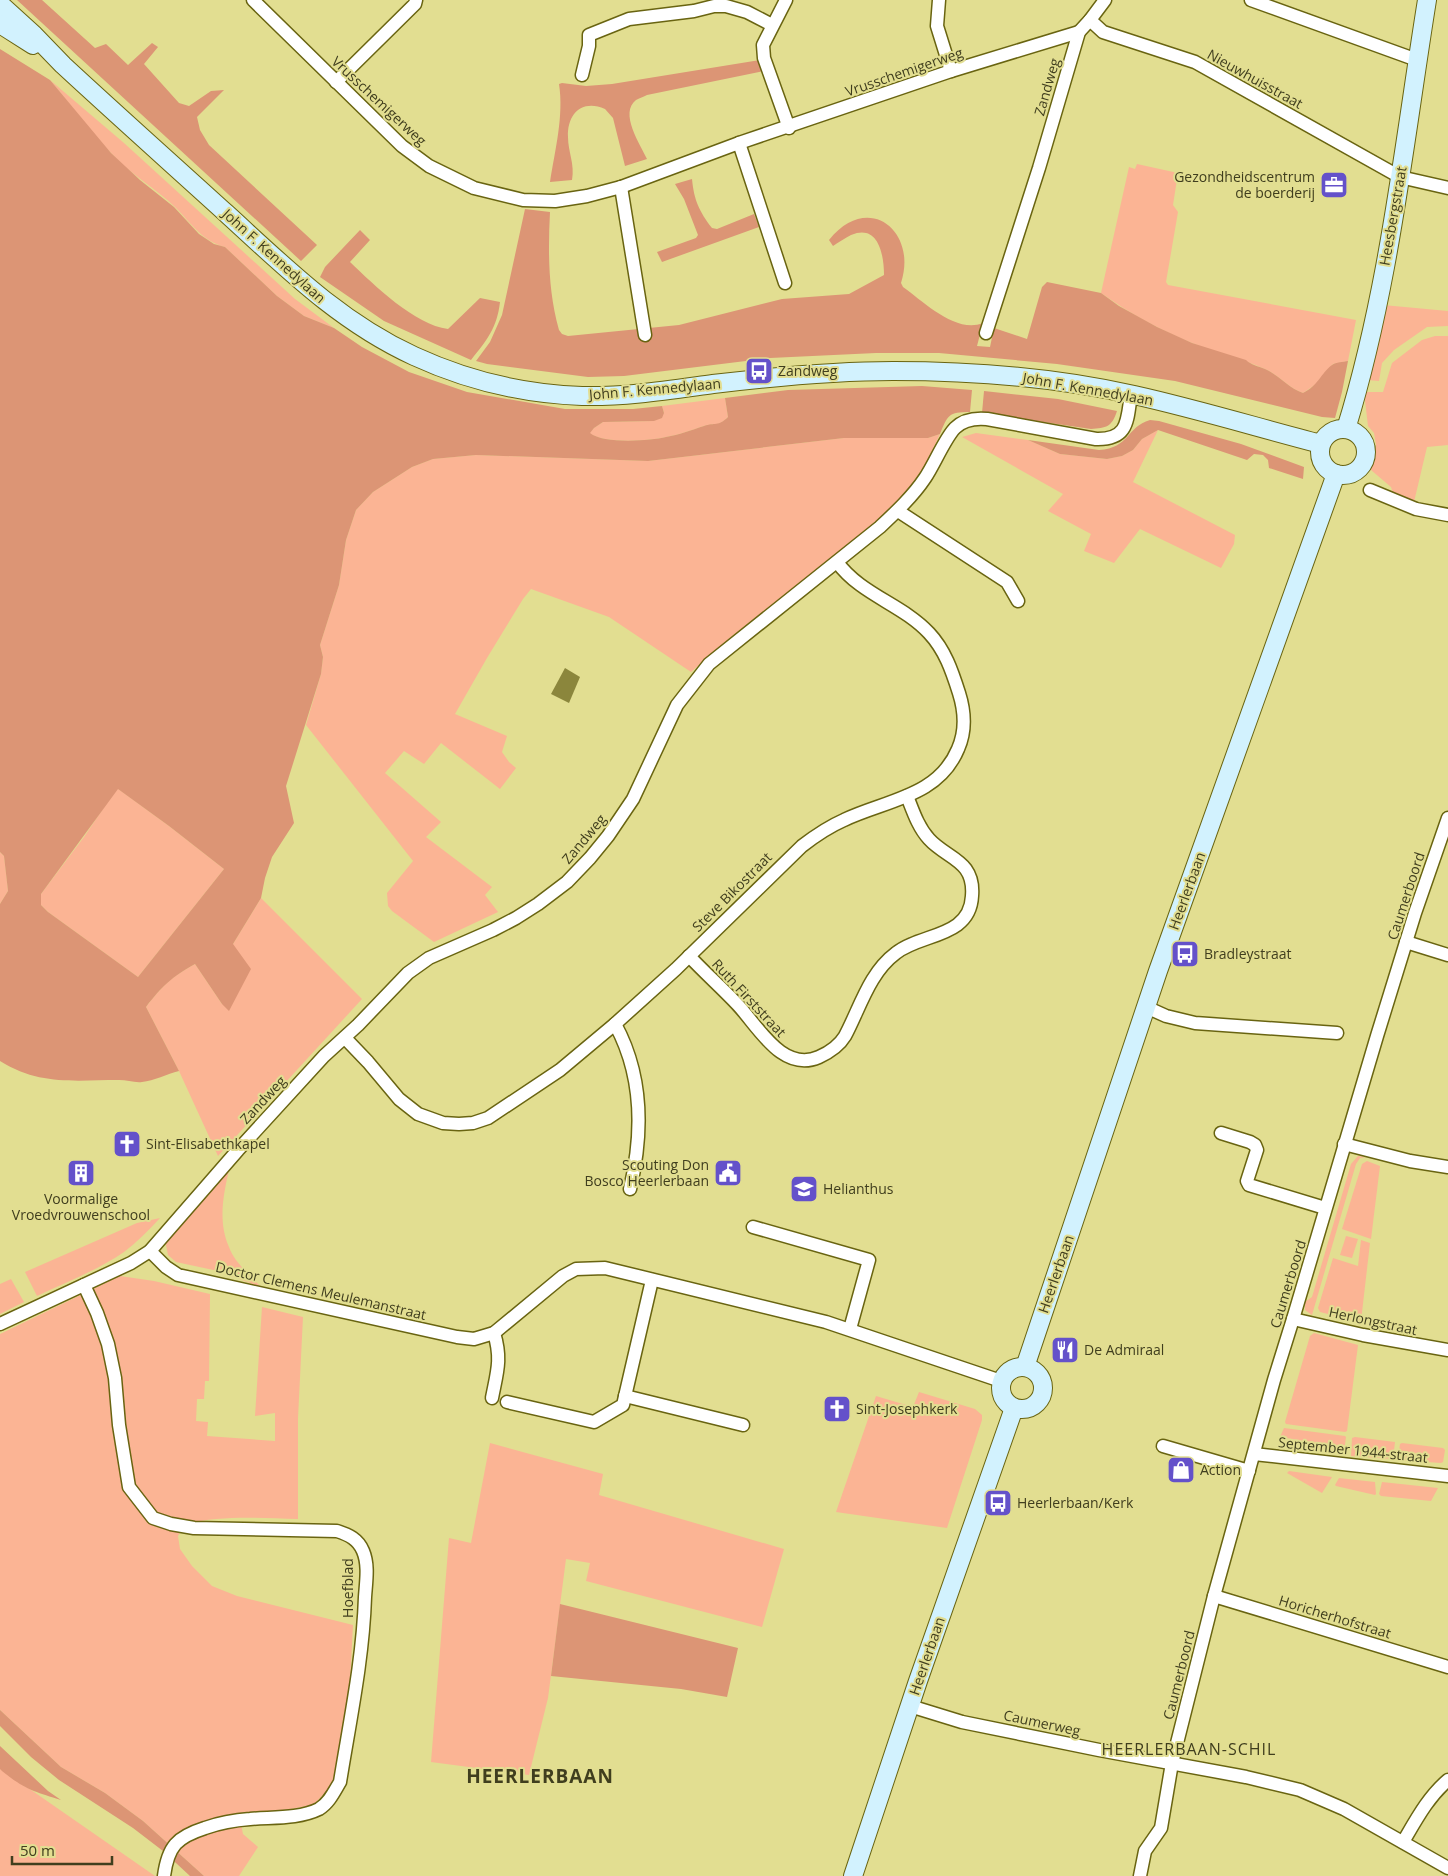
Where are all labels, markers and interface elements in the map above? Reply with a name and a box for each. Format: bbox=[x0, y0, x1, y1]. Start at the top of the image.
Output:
street label: Vrusschemigerweg bbox=[843, 42, 966, 101]
street label: Nieuwhuisstraat bbox=[1204, 44, 1307, 113]
street label: Vrusschemigerweg bbox=[328, 52, 431, 150]
street label: Zandweg bbox=[1029, 55, 1064, 118]
street label: Heesbergstraat bbox=[1374, 165, 1411, 267]
place label: Gezondheidscentrum de boerderij bbox=[1174, 167, 1315, 202]
office icon: Gezondheidscentrum de boerderij bbox=[1319, 170, 1349, 200]
street label: John F. Kennedylaan bbox=[217, 203, 330, 307]
bus stop icon: Zandweg bbox=[744, 356, 774, 386]
place label: Zandweg bbox=[778, 361, 838, 380]
street label: John F. Kennedylaan bbox=[1019, 367, 1155, 409]
street label: John F. Kennedylaan bbox=[586, 373, 722, 404]
street label: Zandweg bbox=[557, 810, 610, 867]
street label: Steve Bikostraat bbox=[688, 848, 776, 936]
street label: Heerlerbaan bbox=[1164, 849, 1209, 932]
street label: Caumerboord bbox=[1382, 849, 1429, 942]
bus stop icon: Bradleystraat bbox=[1170, 939, 1200, 969]
place label: Bradleystraat bbox=[1204, 944, 1291, 963]
street label: Ruth Firststraat bbox=[708, 954, 791, 1041]
street label: Zandweg bbox=[235, 1071, 290, 1128]
church icon: Sint-Elisabethkapel bbox=[112, 1129, 142, 1159]
place label: Sint-Elisabethkapel bbox=[146, 1134, 270, 1153]
place label: Scouting Don Bosco Heerlerbaan bbox=[585, 1155, 709, 1190]
building icon: Voormalige Vroedvrouwenschool bbox=[66, 1158, 96, 1188]
public building icon: Scouting Don Bosco Heerlerbaan bbox=[713, 1158, 743, 1188]
school or university icon: Helianthus bbox=[789, 1174, 819, 1204]
place label: Helianthus bbox=[823, 1179, 894, 1198]
place label: Voormalige Vroedvrouwenschool bbox=[12, 1189, 150, 1224]
street label: Heerlerbaan bbox=[1033, 1232, 1078, 1316]
street label: Caumerboord bbox=[1265, 1237, 1310, 1330]
street label: Doctor Clemens Meulemanstraat bbox=[214, 1257, 428, 1324]
street label: Herlongstraat bbox=[1327, 1302, 1419, 1339]
restaurant icon: De Admiraal bbox=[1050, 1335, 1080, 1365]
place label: De Admiraal bbox=[1084, 1340, 1164, 1359]
church icon: Sint-Josephkerk bbox=[822, 1394, 852, 1424]
place label: Sint-Josephkerk bbox=[856, 1399, 958, 1418]
street label: September 1944-straat bbox=[1277, 1432, 1429, 1467]
shop icon: Action bbox=[1166, 1455, 1196, 1485]
place label: Action bbox=[1200, 1460, 1241, 1479]
bus stop icon: Heerlerbaan/Kerk bbox=[983, 1488, 1013, 1518]
place label: Heerlerbaan/Kerk bbox=[1017, 1493, 1134, 1512]
street label: Hoefblad bbox=[338, 1558, 357, 1618]
street label: Horicherhofstraat bbox=[1277, 1590, 1394, 1643]
street label: Heerlerbaan bbox=[904, 1614, 949, 1698]
street label: Caumerboord bbox=[1158, 1628, 1199, 1722]
street label: Caumerweg bbox=[1002, 1705, 1083, 1740]
district label: HEERLERBAAN-SCHIL bbox=[1102, 1738, 1276, 1760]
district label: HEERLERBAAN bbox=[466, 1763, 614, 1789]
scale bar bbox=[12, 1834, 112, 1866]
text: 50 m bbox=[20, 1840, 55, 1860]

